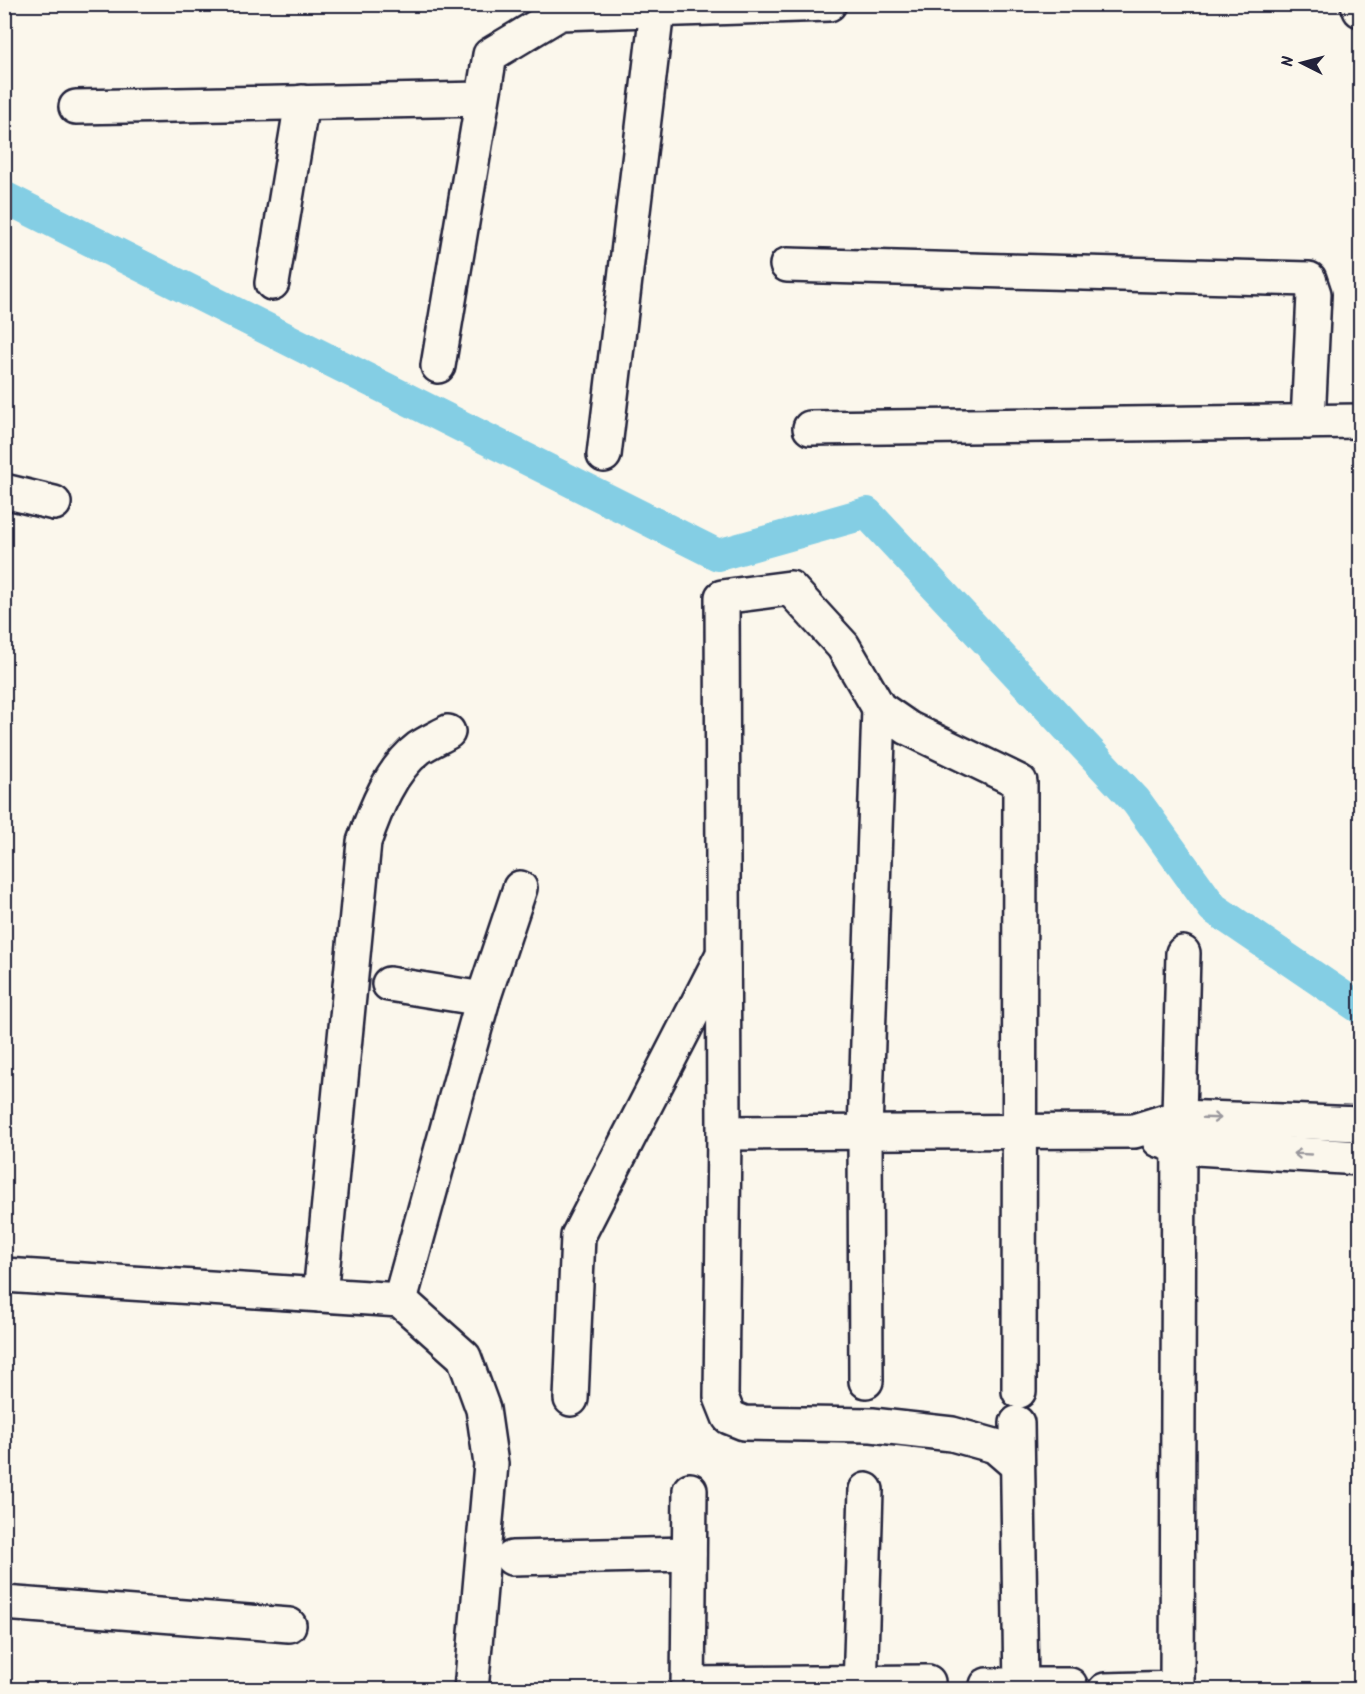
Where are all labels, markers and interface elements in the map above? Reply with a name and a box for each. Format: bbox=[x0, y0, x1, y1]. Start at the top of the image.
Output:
north arrow bbox=[1272, 33, 1332, 93]
text: N bbox=[1276, 55, 1302, 68]
one-way arrow bbox=[1201, 1113, 1221, 1124]
one-way arrow bbox=[1293, 1149, 1313, 1160]

